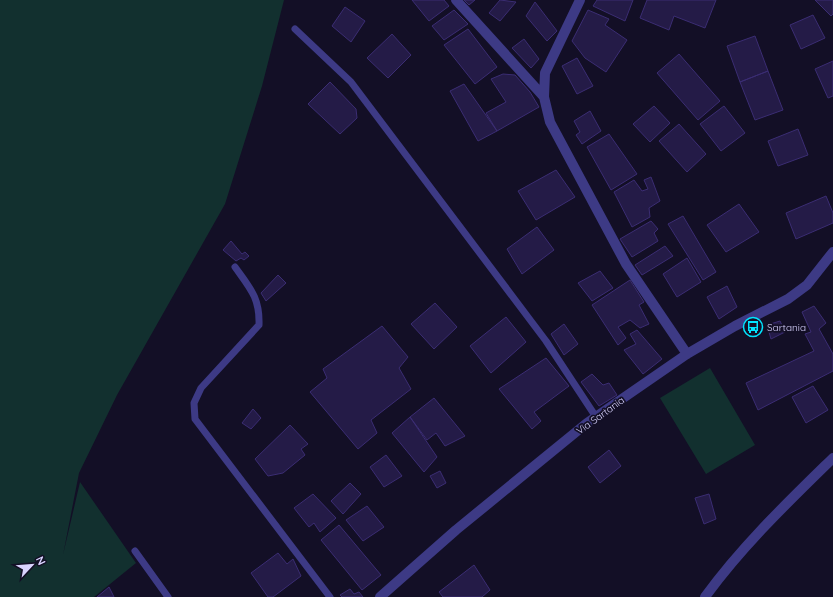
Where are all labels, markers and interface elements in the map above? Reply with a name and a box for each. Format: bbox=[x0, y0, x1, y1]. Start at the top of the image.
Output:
bus stop icon: Sartania bbox=[742, 316, 764, 338]
place label: Sartania bbox=[767, 321, 806, 334]
street label: Via Sartania bbox=[574, 394, 627, 437]
north arrow bbox=[12, 545, 52, 585]
text: N bbox=[33, 554, 49, 567]

